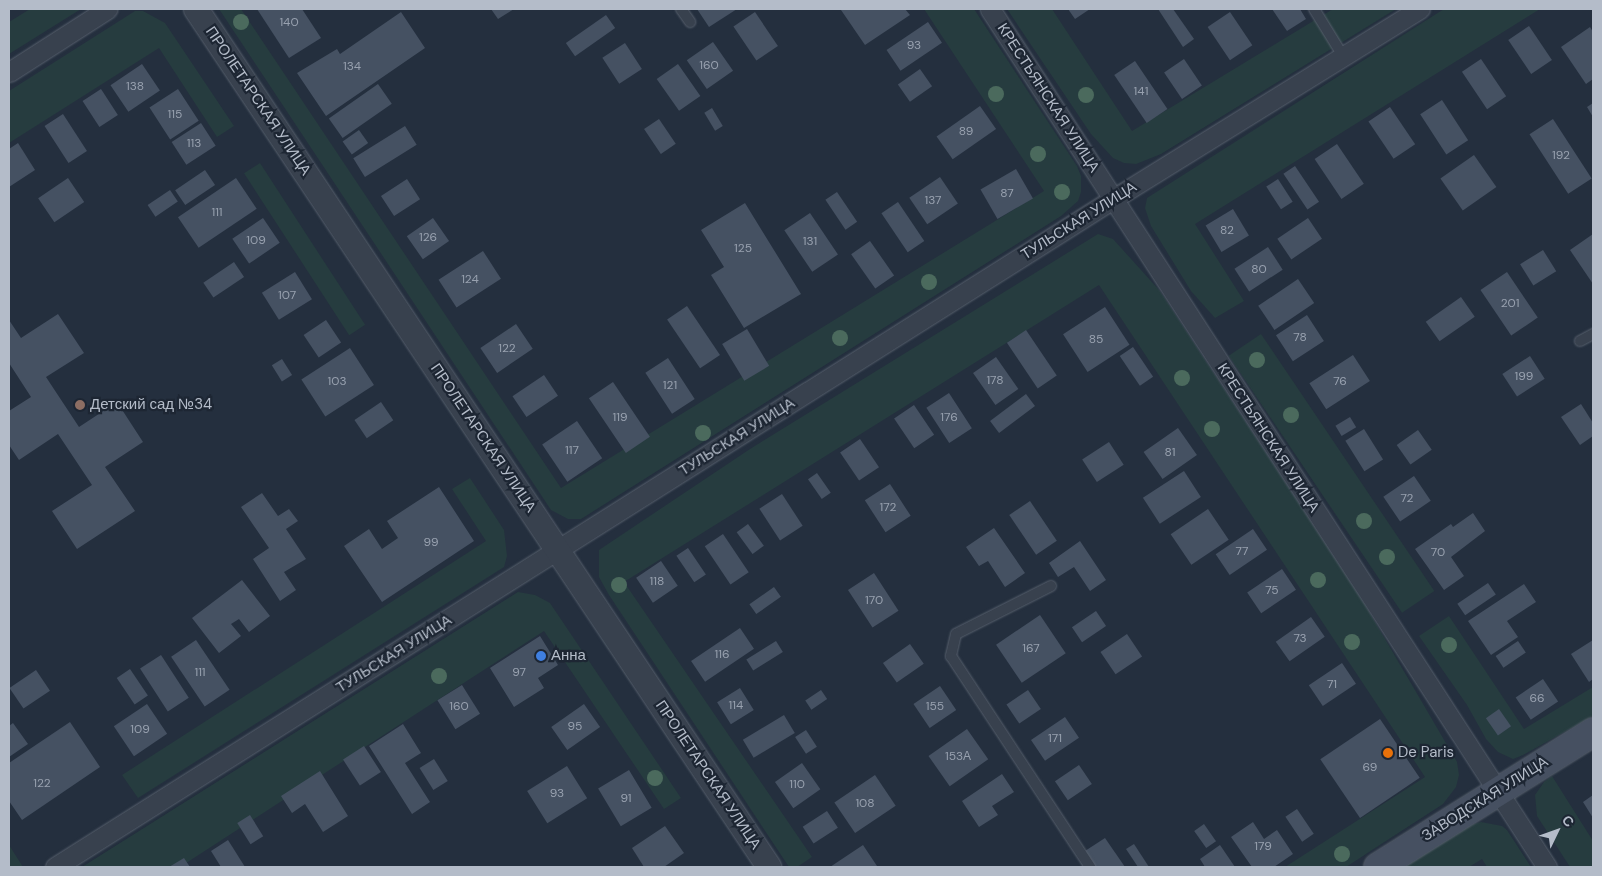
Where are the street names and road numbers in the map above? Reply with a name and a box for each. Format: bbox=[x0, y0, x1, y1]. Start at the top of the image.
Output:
street label: КРЕСТЬЯНСКАЯ УЛИЦА bbox=[993, 20, 1103, 176]
street label: ПРОЛЕТАРСКАЯ УЛИЦА bbox=[201, 23, 315, 179]
street label: ТУЛЬСКАЯ УЛИЦА bbox=[1018, 178, 1140, 264]
street label: ПРОЛЕТАРСКАЯ УЛИЦА bbox=[426, 360, 540, 516]
street label: КРЕСТЬЯНСКАЯ УЛИЦА bbox=[1213, 360, 1323, 516]
street label: ТУЛЬСКАЯ УЛИЦА bbox=[676, 394, 798, 480]
street label: ТУЛЬСКАЯ УЛИЦА bbox=[333, 611, 455, 697]
street label: ПРОЛЕТАРСКАЯ УЛИЦА bbox=[651, 697, 765, 853]
street label: ЗАВОДСКАЯ УЛИЦА bbox=[1419, 753, 1551, 845]

